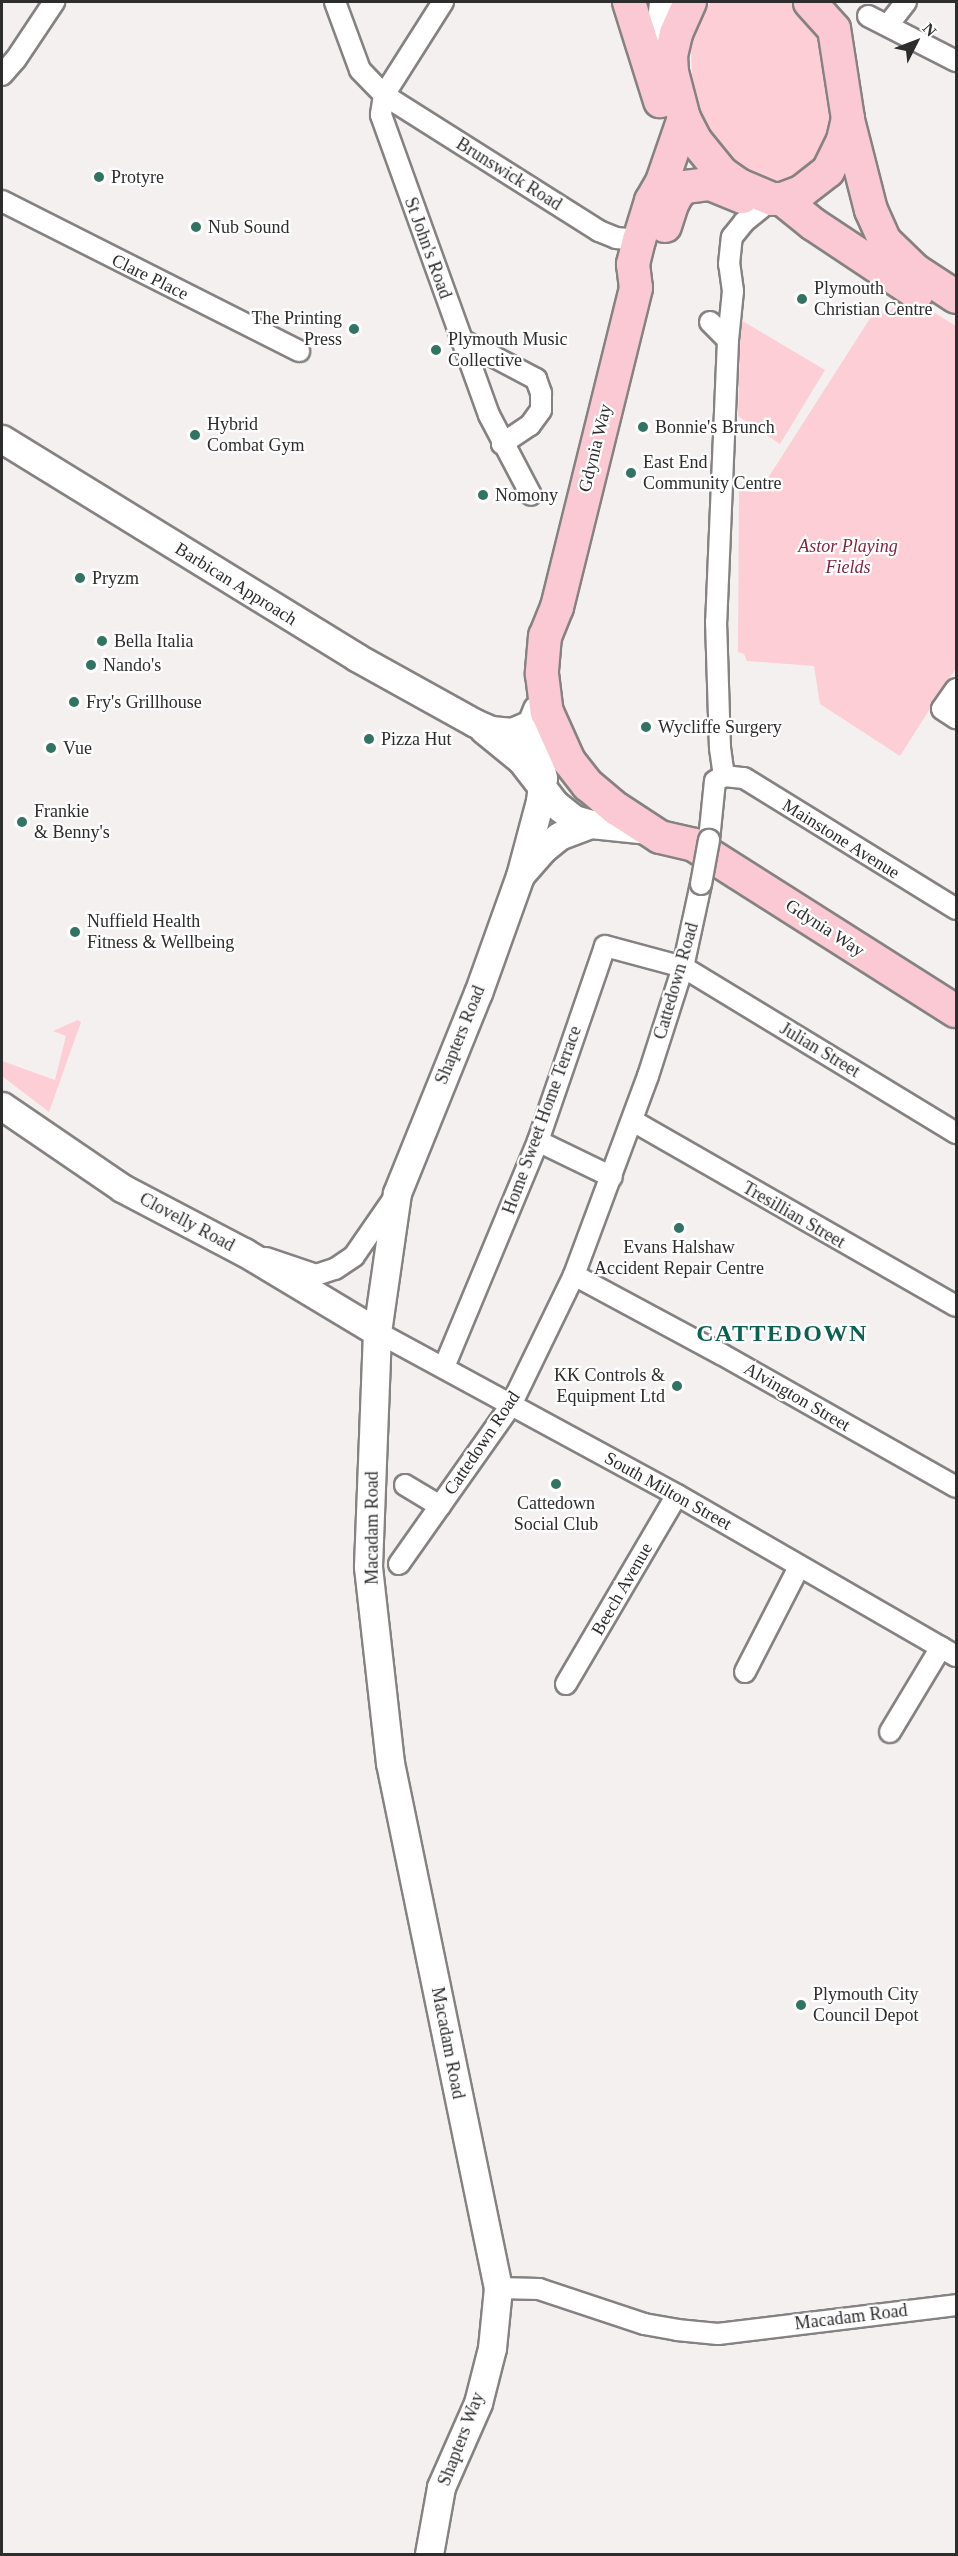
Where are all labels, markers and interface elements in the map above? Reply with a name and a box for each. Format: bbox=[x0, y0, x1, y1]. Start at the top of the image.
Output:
north arrow bbox=[886, 12, 946, 72]
text: N bbox=[920, 20, 940, 40]
street label: Brunswick Road bbox=[452, 133, 566, 215]
place label: Protyre bbox=[111, 166, 164, 188]
marker: Protyre bbox=[92, 170, 106, 184]
street label: St John's Road bbox=[400, 194, 456, 302]
place label: Nub Sound bbox=[208, 216, 290, 238]
marker: Nub Sound bbox=[189, 220, 203, 234]
street label: Clare Place bbox=[108, 249, 192, 305]
place label: Plymouth Christian Centre bbox=[814, 278, 932, 320]
marker: Plymouth Christian Centre bbox=[795, 292, 809, 306]
place label: The Printing Press bbox=[252, 308, 342, 350]
marker: The Printing Press bbox=[347, 322, 361, 336]
place label: Plymouth Music Collective bbox=[448, 329, 568, 372]
marker: Plymouth Music Collective bbox=[429, 343, 443, 357]
street label: Gdynia Way bbox=[574, 402, 616, 494]
place label: Hybrid Combat Gym bbox=[207, 414, 304, 456]
place label: Bonnie's Brunch bbox=[655, 416, 775, 438]
marker: Bonnie's Brunch bbox=[636, 420, 650, 434]
marker: Hybrid Combat Gym bbox=[188, 428, 202, 442]
place label: East End Community Centre bbox=[643, 452, 781, 494]
marker: East End Community Centre bbox=[624, 466, 638, 480]
place label: Nomony bbox=[495, 484, 558, 506]
marker: Nomony bbox=[476, 488, 490, 502]
park label: Astor Playing Fields bbox=[798, 536, 898, 578]
street label: Barbican Approach bbox=[171, 538, 301, 630]
place label: Pryzm bbox=[92, 567, 139, 589]
marker: Pryzm bbox=[73, 571, 87, 585]
place label: Bella Italia bbox=[114, 630, 193, 652]
marker: Bella Italia bbox=[95, 634, 109, 648]
place label: Nando's bbox=[103, 654, 161, 676]
marker: Nando's bbox=[84, 658, 98, 672]
place label: Fry's Grillhouse bbox=[86, 691, 202, 713]
marker: Fry's Grillhouse bbox=[67, 695, 81, 709]
place label: Wycliffe Surgery bbox=[658, 716, 782, 738]
marker: Wycliffe Surgery bbox=[639, 720, 653, 734]
place label: Pizza Hut bbox=[381, 728, 451, 750]
marker: Pizza Hut bbox=[362, 732, 376, 746]
place label: Vue bbox=[63, 737, 92, 759]
marker: Vue bbox=[44, 741, 58, 755]
street label: Mainstone Avenue bbox=[778, 794, 904, 884]
place label: Frankie & Benny's bbox=[34, 801, 110, 844]
marker: Frankie & Benny's bbox=[15, 815, 29, 829]
street label: Gdynia Way bbox=[781, 894, 869, 962]
place label: Nuffield Health Fitness & Wellbeing bbox=[87, 911, 235, 954]
street label: Cattedown Road bbox=[649, 920, 703, 1042]
marker: Nuffield Health Fitness & Wellbeing bbox=[68, 925, 82, 939]
street label: Shapters Road bbox=[430, 983, 490, 1087]
street label: Julian Street bbox=[776, 1018, 864, 1082]
street label: Home Sweet Home Terrace bbox=[498, 1023, 586, 1217]
street label: Tresillian Street bbox=[739, 1177, 849, 1253]
street label: Clovelly Road bbox=[136, 1188, 238, 1256]
marker: Evans Halshaw Accident Repair Centre bbox=[672, 1221, 686, 1235]
place label: Evans Halshaw Accident Repair Centre bbox=[594, 1237, 764, 1280]
district label: CATTEDOWN bbox=[696, 1320, 868, 1348]
street label: Alvington Street bbox=[740, 1358, 854, 1436]
place label: KK Controls & Equipment Ltd bbox=[554, 1365, 665, 1408]
marker: KK Controls & Equipment Ltd bbox=[670, 1379, 684, 1393]
street label: Cattedown Road bbox=[439, 1387, 525, 1499]
street label: South Milton Street bbox=[601, 1447, 735, 1535]
street label: Macadam Road bbox=[361, 1471, 383, 1585]
marker: Cattedown Social Club bbox=[549, 1477, 563, 1491]
place label: Cattedown Social Club bbox=[514, 1493, 598, 1536]
street label: Beech Avenue bbox=[587, 1539, 657, 1639]
place label: Plymouth City Council Depot bbox=[813, 1984, 919, 2026]
street label: Macadam Road bbox=[427, 1985, 469, 2101]
marker: Plymouth City Council Depot bbox=[794, 1998, 808, 2012]
street label: Macadam Road bbox=[793, 2299, 909, 2335]
street label: Shapters Way bbox=[433, 2389, 489, 2489]

